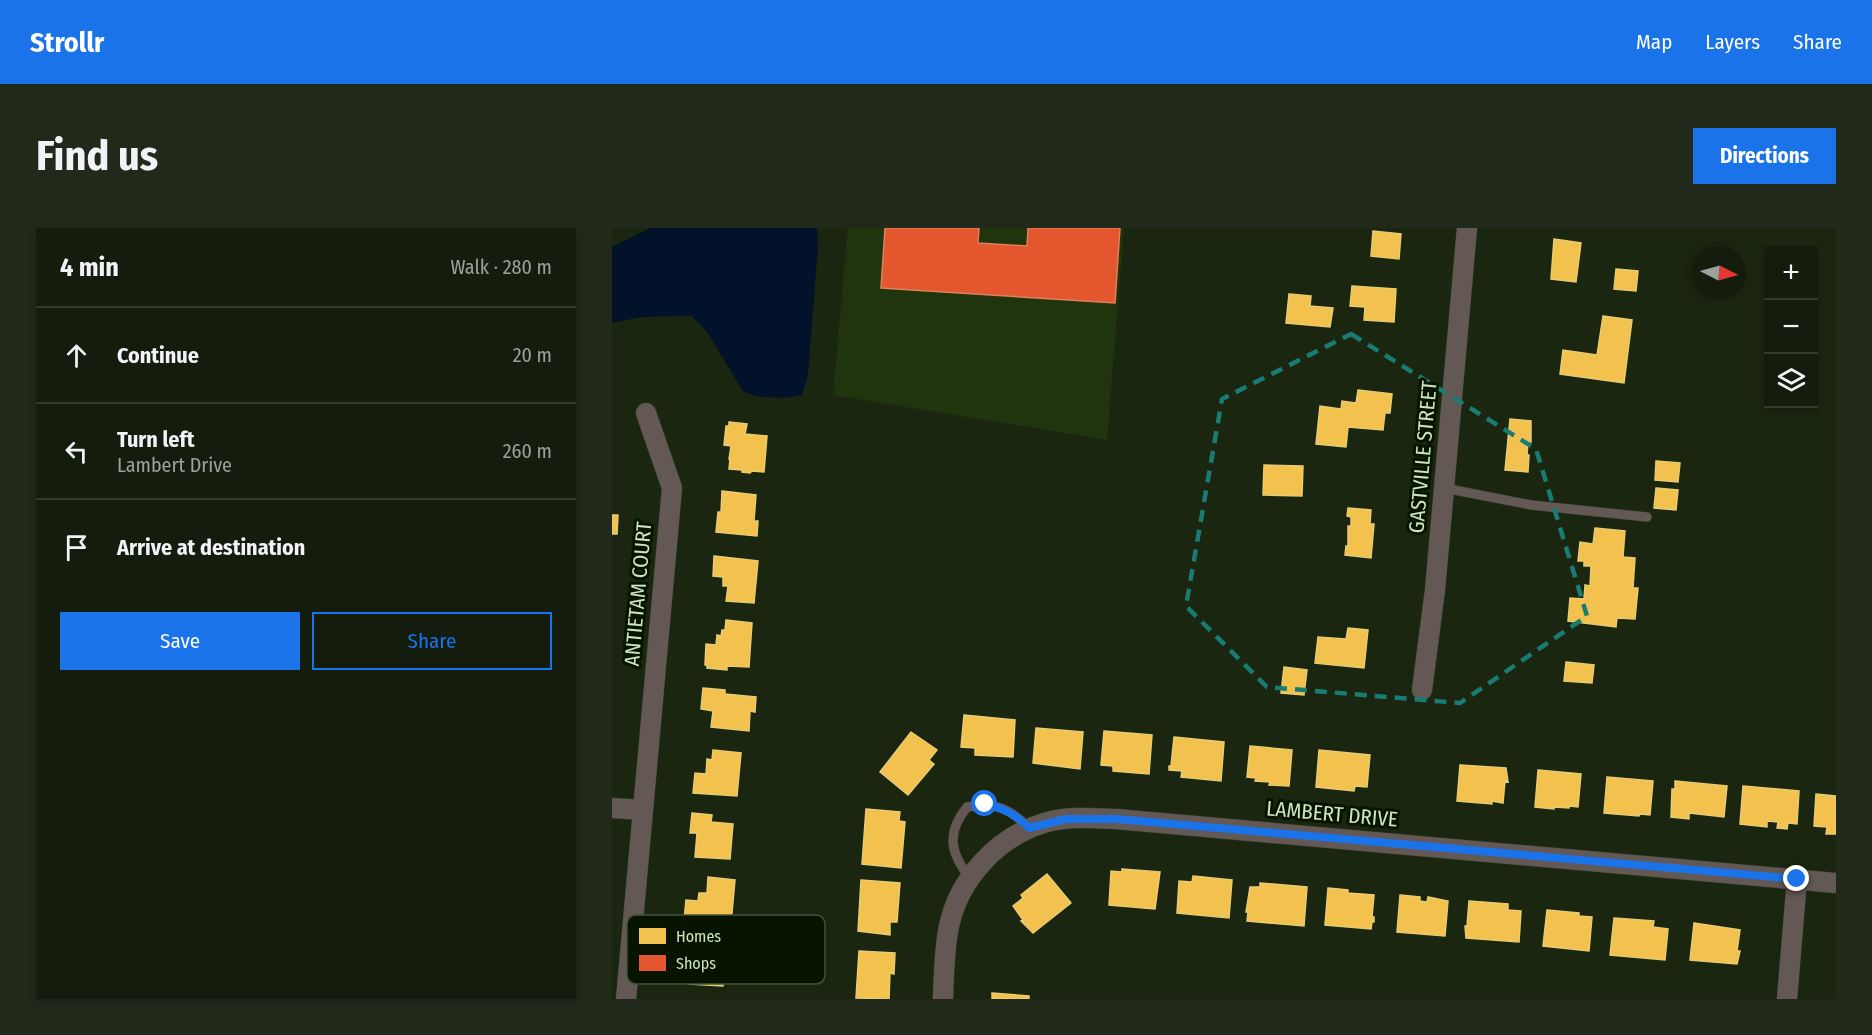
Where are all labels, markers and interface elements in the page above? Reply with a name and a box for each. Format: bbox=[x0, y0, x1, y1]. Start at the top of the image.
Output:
text: Strollr bbox=[30, 26, 104, 59]
text: Map bbox=[1636, 29, 1672, 55]
text: Layers bbox=[1705, 29, 1760, 55]
text: Share bbox=[1793, 29, 1842, 55]
button: Directions bbox=[1693, 128, 1836, 184]
text: Find us bbox=[36, 131, 158, 181]
north arrow bbox=[1692, 246, 1746, 300]
map controls bbox=[1764, 246, 1818, 408]
button: + bbox=[1764, 246, 1818, 300]
text: 4 min bbox=[60, 252, 119, 283]
text: Walk · 280 m bbox=[450, 255, 552, 279]
button: − bbox=[1764, 300, 1818, 354]
icon: ahead bbox=[60, 339, 93, 372]
text: Continue bbox=[117, 342, 199, 369]
text: 20 m bbox=[513, 343, 552, 367]
button: layers bbox=[1764, 354, 1818, 408]
street label: GASTVILLE STREET bbox=[1403, 379, 1443, 534]
text: Turn left bbox=[117, 426, 195, 453]
icon: left bbox=[60, 435, 93, 468]
text: 260 m bbox=[503, 439, 552, 463]
text: Lambert Drive bbox=[117, 453, 232, 477]
street label: ANTIETAM COURT bbox=[619, 520, 657, 667]
icon: arrive bbox=[60, 531, 93, 564]
text: Arrive at destination bbox=[117, 534, 305, 561]
button: Save bbox=[60, 612, 300, 670]
button: Share bbox=[312, 612, 552, 670]
route start bbox=[971, 790, 997, 816]
street label: LAMBERT DRIVE bbox=[1265, 795, 1399, 833]
route end bbox=[1783, 865, 1809, 891]
legend bbox=[627, 915, 825, 984]
text: Homes bbox=[676, 927, 721, 946]
text: Shops bbox=[676, 954, 716, 973]

